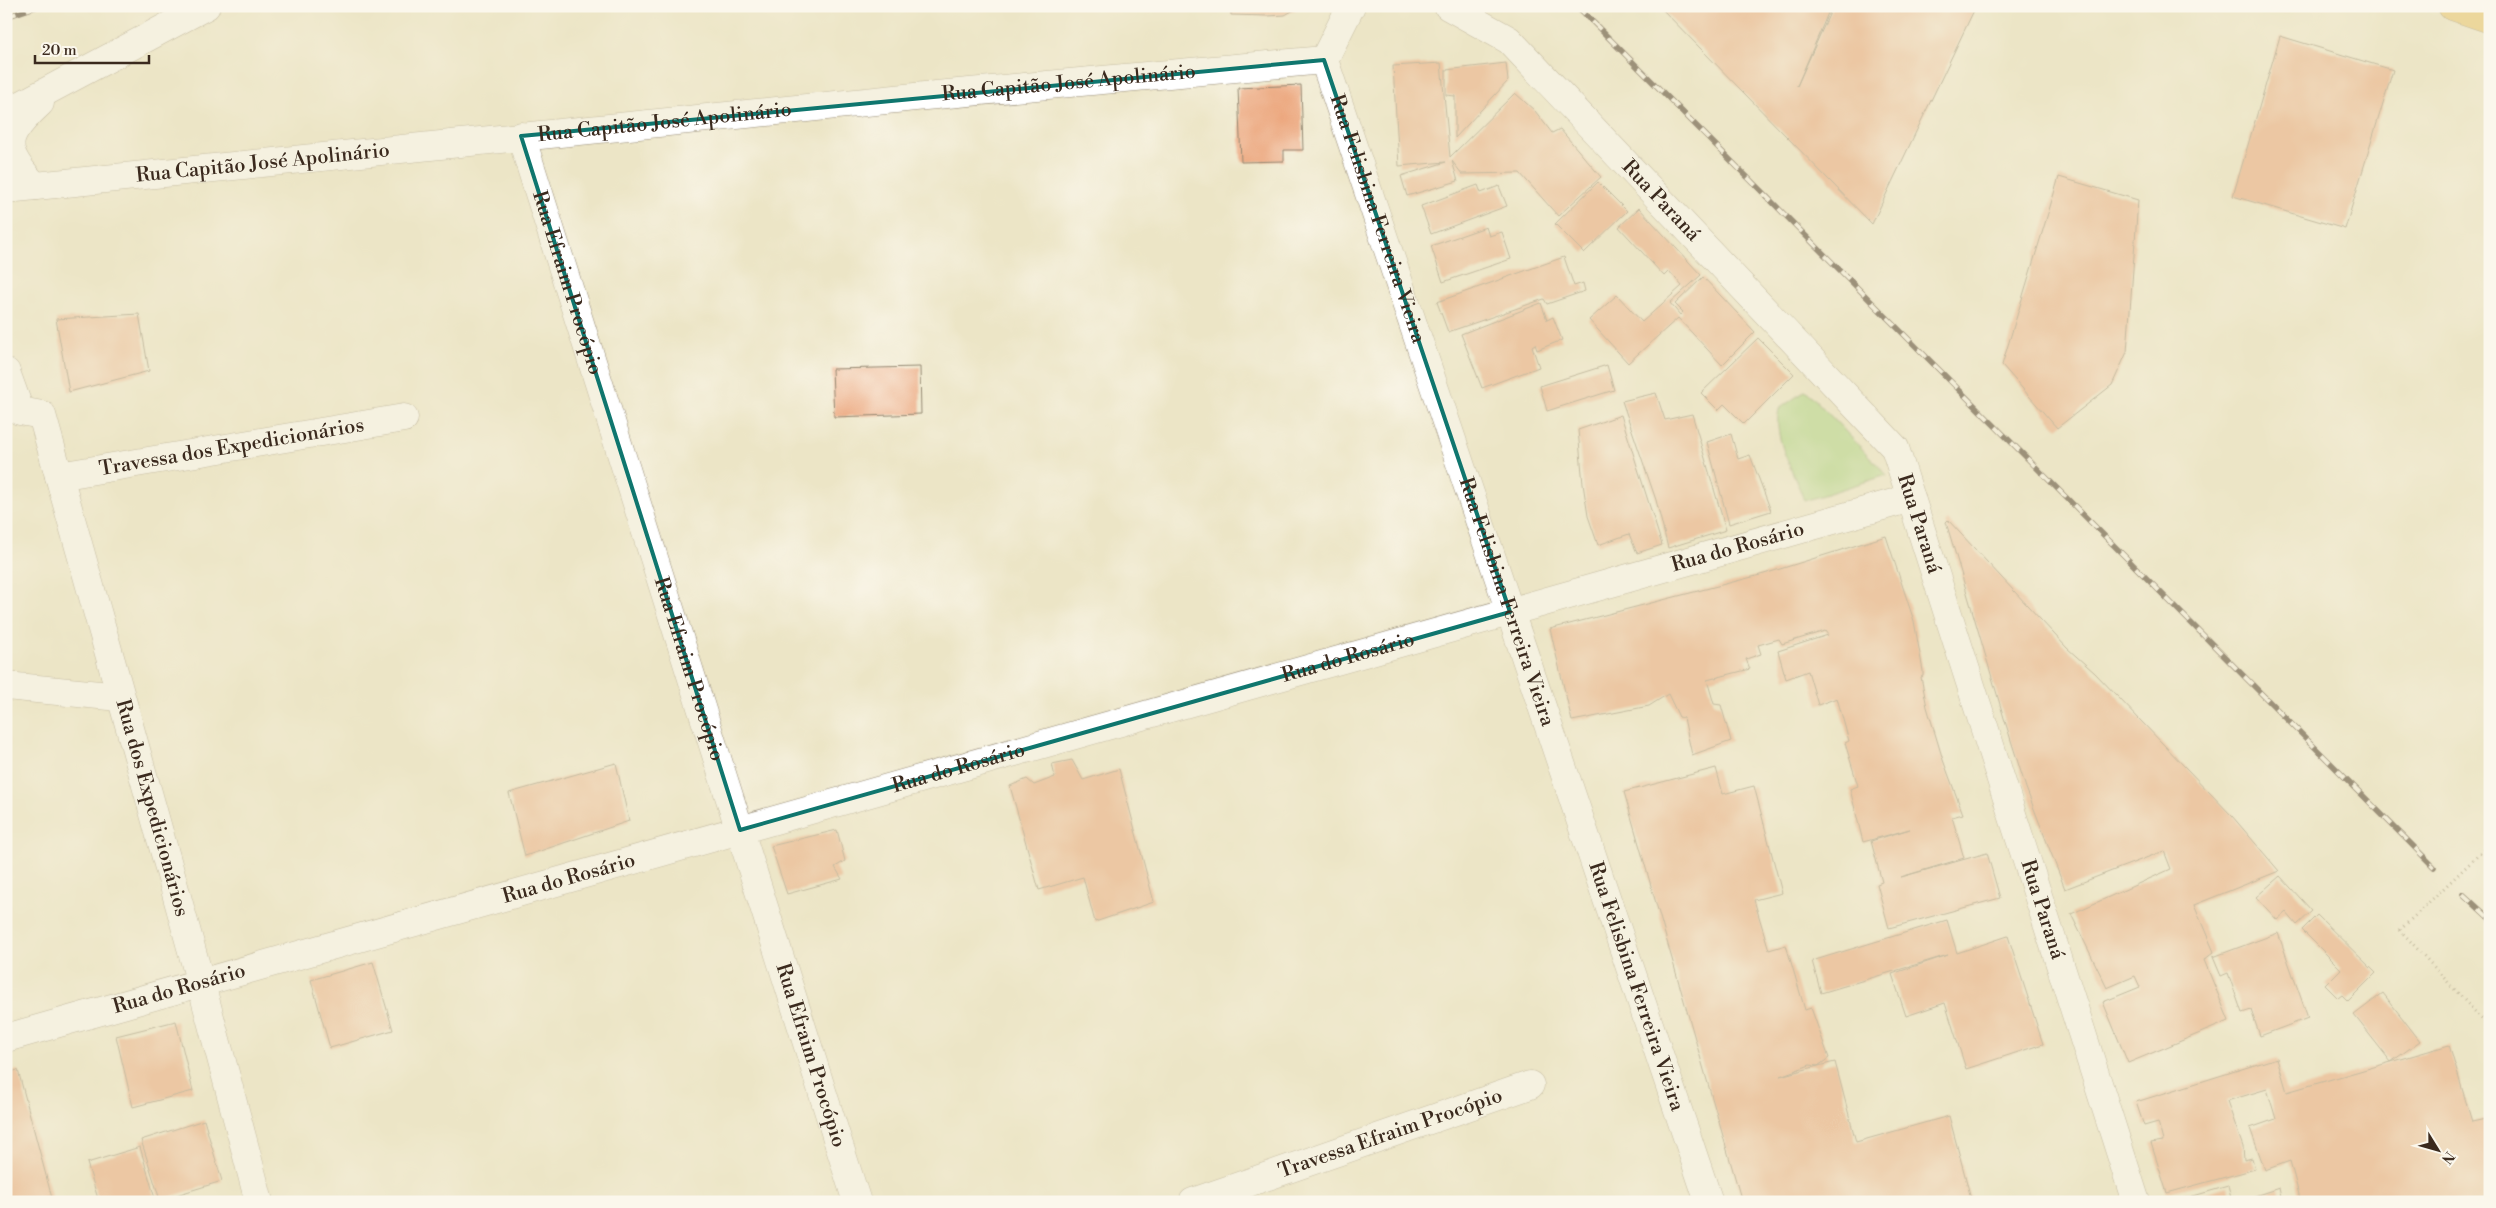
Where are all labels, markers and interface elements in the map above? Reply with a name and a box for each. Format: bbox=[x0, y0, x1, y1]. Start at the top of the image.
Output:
scale bar bbox=[35, 32, 149, 64]
text: 20 m bbox=[42, 41, 77, 60]
street label: Rua Capitão José Apolinário bbox=[941, 59, 1197, 107]
street label: Rua Felisbina Ferreira Vieira bbox=[1324, 91, 1431, 347]
street label: Rua Capitão José Apolinário bbox=[537, 97, 793, 148]
street label: Rua Capitão José Apolinário bbox=[135, 138, 391, 188]
street label: Rua Paraná bbox=[1617, 155, 1706, 247]
street label: Rua Efraim Procópio bbox=[527, 188, 608, 378]
street label: Travessa dos Expedicionários bbox=[97, 412, 366, 482]
street label: Rua Paraná bbox=[1892, 471, 1947, 577]
street label: Rua Felisbina Ferreira Vieira bbox=[1453, 474, 1560, 730]
street label: Rua do Rosário bbox=[1668, 516, 1807, 578]
street label: Rua Efraim Procópio bbox=[648, 574, 730, 764]
street label: Rua do Rosário bbox=[1279, 627, 1417, 688]
street label: Rua dos Expedicionários bbox=[110, 697, 194, 919]
street label: Rua do Rosário bbox=[889, 737, 1028, 799]
street label: Rua do Rosário bbox=[500, 848, 638, 909]
street label: Rua Paraná bbox=[2015, 857, 2070, 963]
street label: Rua Felisbina Ferreira Vieira bbox=[1583, 859, 1690, 1115]
street label: Rua do Rosário bbox=[110, 958, 248, 1020]
street label: Rua Efraim Procópio bbox=[770, 960, 852, 1151]
street label: Travessa Efraim Procópio bbox=[1275, 1083, 1506, 1184]
north arrow bbox=[2414, 1126, 2464, 1176]
text: N bbox=[2437, 1147, 2458, 1167]

